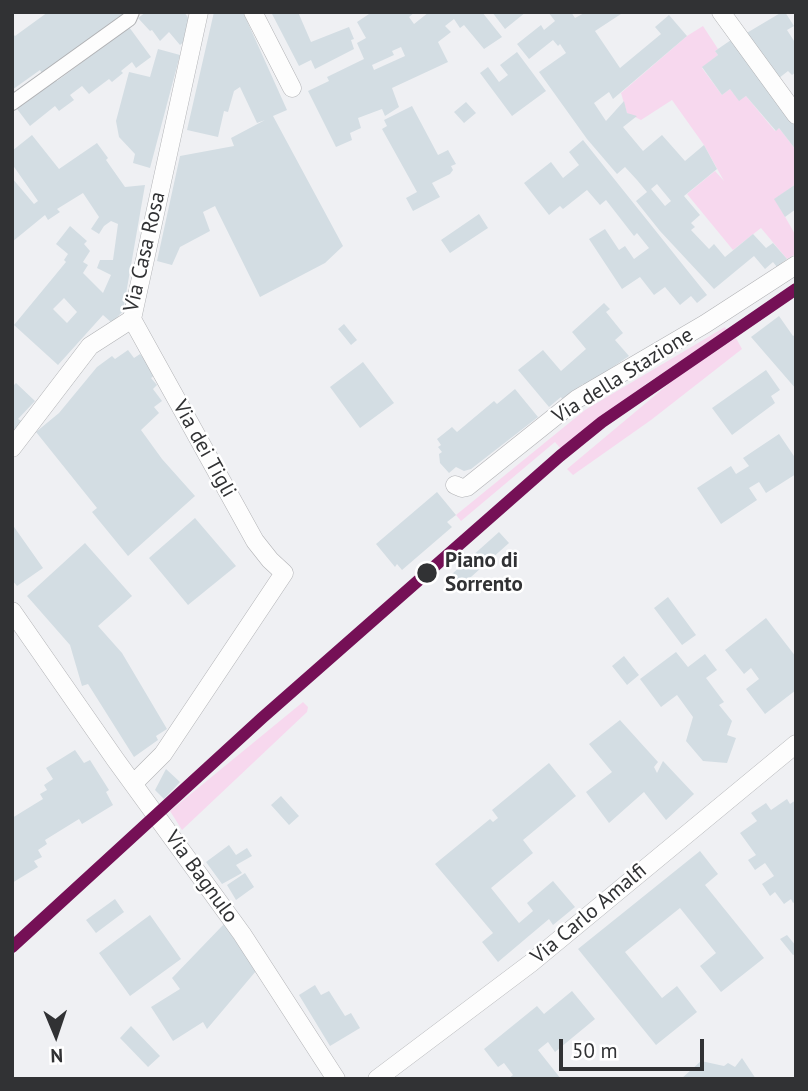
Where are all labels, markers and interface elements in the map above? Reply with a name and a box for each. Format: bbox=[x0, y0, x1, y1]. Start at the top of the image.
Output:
street label: Via Casa Rosa bbox=[119, 189, 171, 315]
street label: Via della Stazione bbox=[548, 323, 698, 429]
street label: Via dei Tigli bbox=[167, 396, 241, 502]
place label: Piano di Sorrento bbox=[445, 548, 523, 598]
marker: Piano di Sorrento bbox=[415, 561, 439, 585]
street label: Via Bagnulo bbox=[159, 826, 243, 928]
street label: Via Carlo Amalfi bbox=[526, 858, 652, 970]
north arrow bbox=[21, 1000, 91, 1070]
scale bar bbox=[563, 1024, 708, 1068]
text: 50 m bbox=[572, 1037, 618, 1064]
text: N bbox=[50, 1044, 63, 1068]

